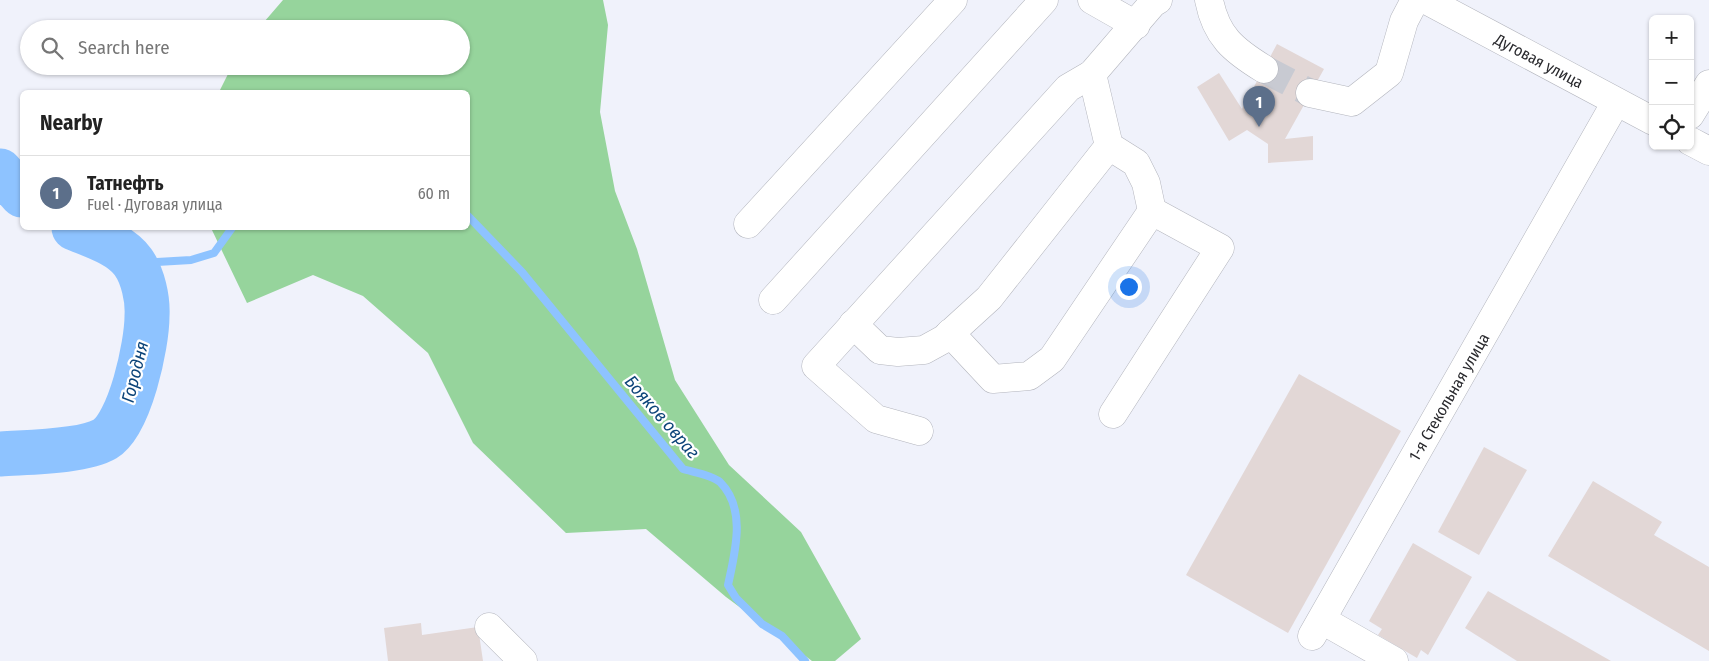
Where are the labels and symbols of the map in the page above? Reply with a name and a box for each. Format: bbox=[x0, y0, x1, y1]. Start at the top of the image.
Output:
street label: Дуговая улица bbox=[1491, 29, 1587, 92]
pin: 1 bbox=[1243, 86, 1275, 127]
your location bbox=[1116, 274, 1142, 300]
street label: 1-я Стекольная улица bbox=[1405, 330, 1493, 464]
water label: Городня bbox=[117, 339, 153, 405]
water label: Бояков овраг bbox=[620, 371, 704, 463]

